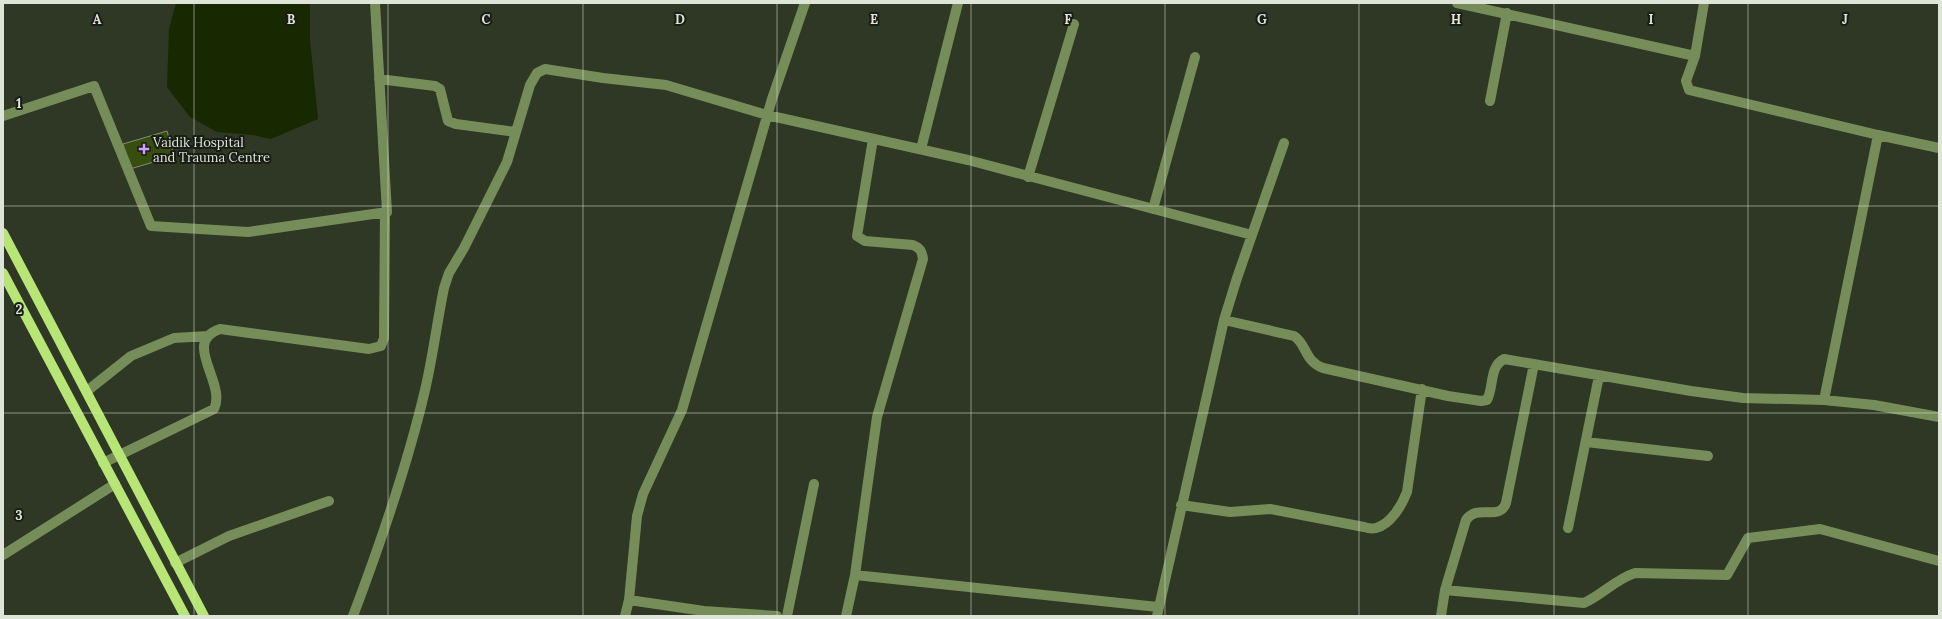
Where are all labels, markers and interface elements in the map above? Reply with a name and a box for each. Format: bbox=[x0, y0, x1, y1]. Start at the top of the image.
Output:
text: A bbox=[93, 11, 102, 28]
text: B bbox=[287, 11, 296, 28]
text: C bbox=[482, 11, 491, 28]
text: D bbox=[675, 11, 685, 28]
text: E bbox=[870, 11, 878, 28]
text: F bbox=[1064, 11, 1072, 28]
text: G bbox=[1257, 11, 1267, 28]
text: H bbox=[1451, 11, 1461, 28]
text: I bbox=[1648, 11, 1654, 28]
text: J bbox=[1842, 11, 1848, 28]
text: 1 bbox=[16, 95, 22, 112]
place label: Vaidik Hospital and Trauma Centre bbox=[152, 134, 270, 166]
marker: Vaidik Hospital and Trauma Centre bbox=[138, 143, 150, 155]
text: 2 bbox=[16, 301, 23, 318]
text: 3 bbox=[15, 507, 23, 524]

